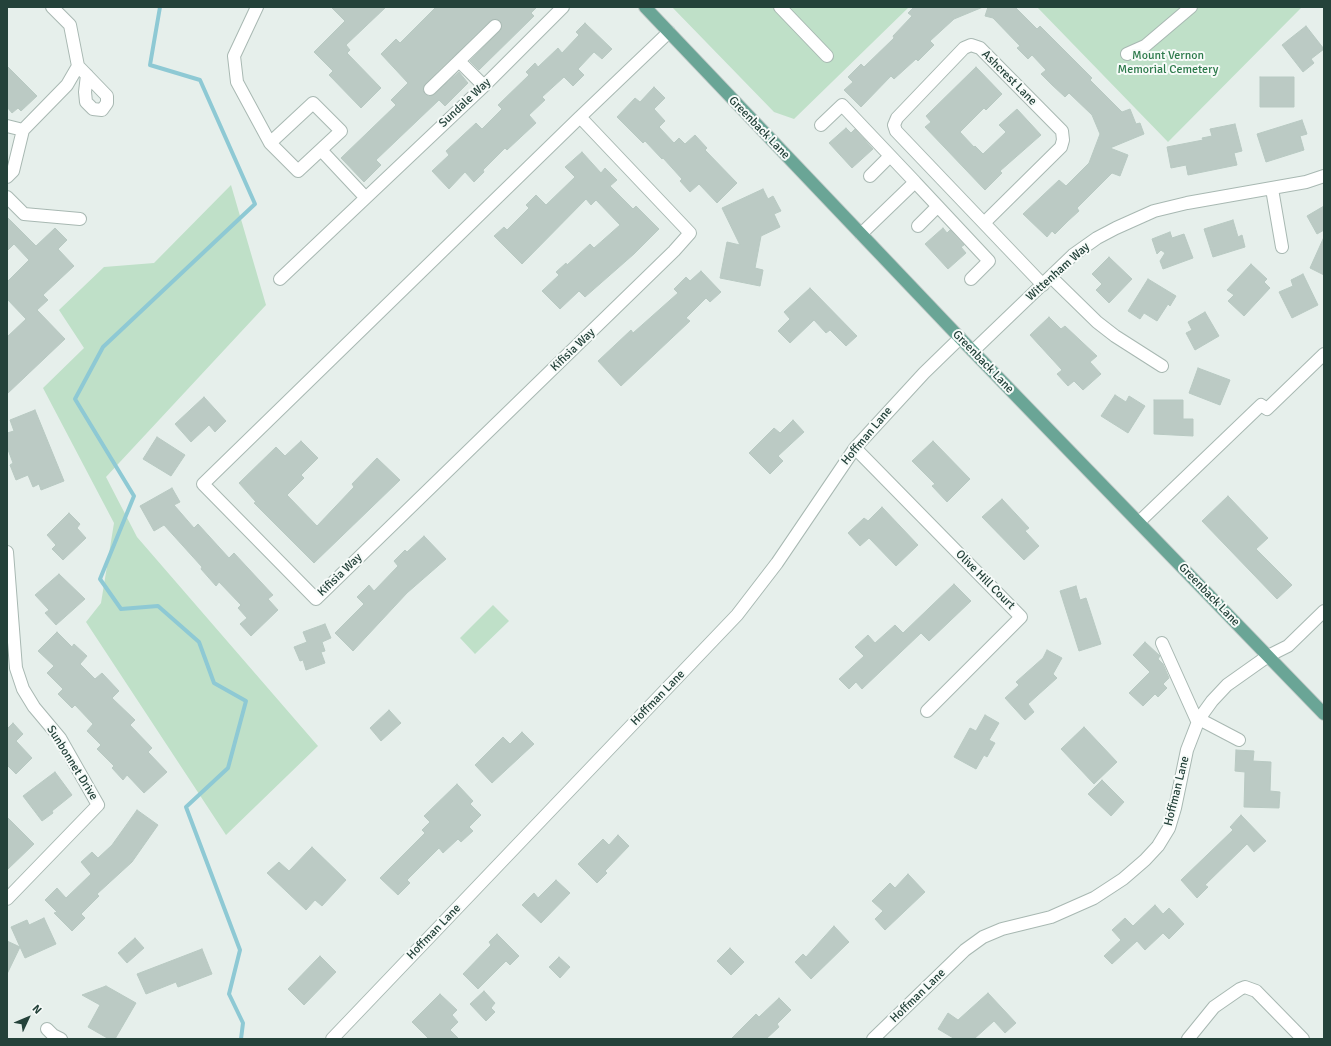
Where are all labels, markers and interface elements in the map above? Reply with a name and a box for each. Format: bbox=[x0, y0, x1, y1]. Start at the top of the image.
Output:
street label: Ashcrest Lane bbox=[979, 48, 1039, 108]
park label: Mount Vernon Memorial Cemetery bbox=[1118, 49, 1218, 77]
street label: Sundale Way bbox=[436, 75, 494, 131]
street label: Greenback Lane bbox=[725, 94, 793, 162]
street label: Wittenham Way bbox=[1023, 240, 1093, 304]
street label: Kifisia Way bbox=[548, 325, 598, 375]
street label: Greenback Lane bbox=[949, 328, 1017, 396]
street label: Hoffman Lane bbox=[838, 404, 896, 468]
street label: Olive Hill Court bbox=[952, 547, 1018, 613]
street label: Kifisia Way bbox=[315, 550, 365, 600]
street label: Greenback Lane bbox=[1175, 561, 1243, 629]
street label: Hoffman Lane bbox=[628, 667, 688, 729]
street label: Sunbonnet Drive bbox=[43, 723, 101, 803]
street label: Hoffman Lane bbox=[1161, 755, 1193, 827]
street label: Hoffman Lane bbox=[404, 901, 464, 963]
street label: Hoffman Lane bbox=[887, 966, 949, 1026]
north arrow bbox=[8, 998, 48, 1038]
text: N bbox=[30, 1002, 44, 1017]

